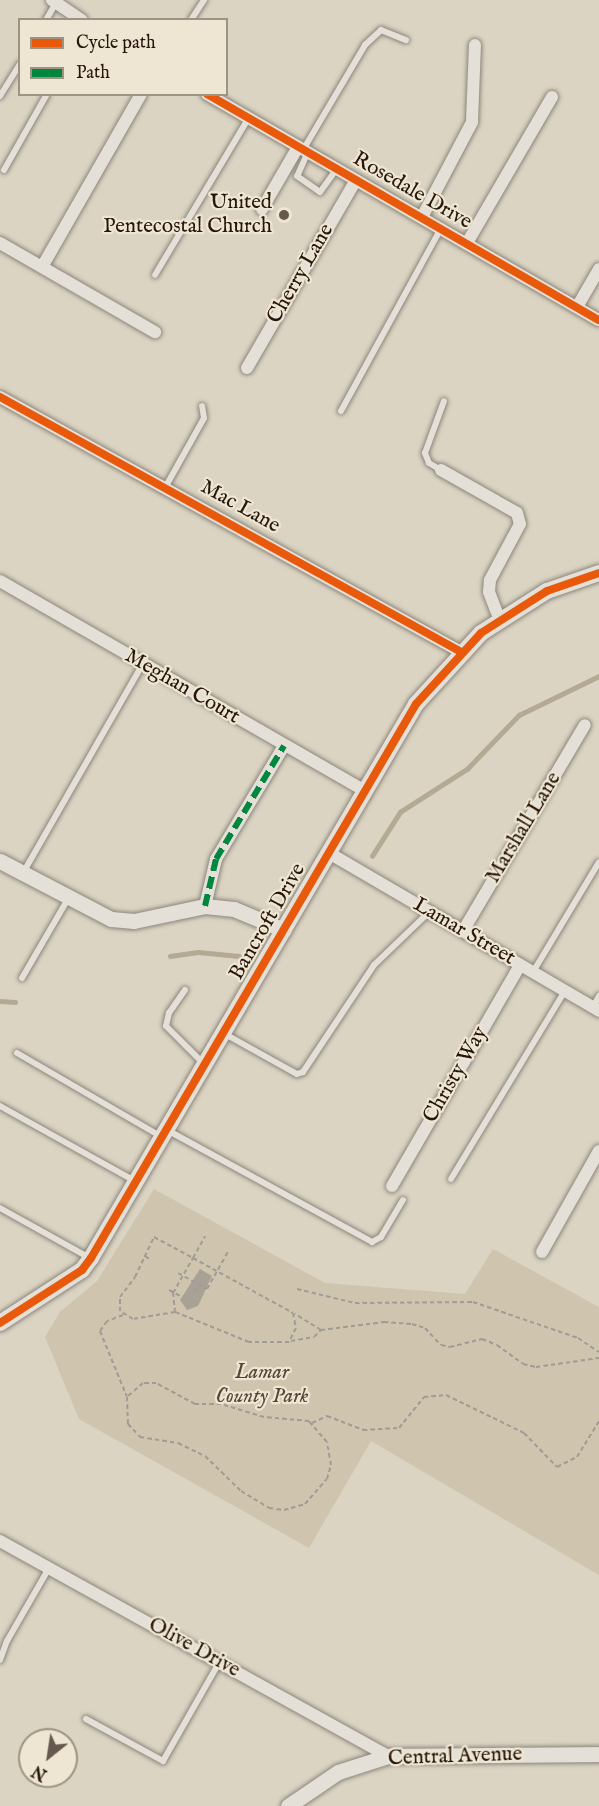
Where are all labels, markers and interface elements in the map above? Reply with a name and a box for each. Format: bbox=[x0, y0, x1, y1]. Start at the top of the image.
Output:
legend bbox=[18, 18, 228, 96]
text: Cycle path bbox=[76, 32, 156, 55]
text: Path bbox=[76, 62, 110, 85]
street label: Rosedale Drive bbox=[348, 147, 476, 235]
place label: United Pentecostal Church bbox=[103, 190, 272, 240]
marker: United Pentecostal Church bbox=[277, 208, 291, 222]
street label: Cherry Lane bbox=[262, 220, 340, 328]
street label: Mac Lane bbox=[196, 475, 284, 539]
street label: Meghan Court bbox=[120, 644, 244, 730]
street label: Marshall Lane bbox=[481, 768, 567, 888]
street label: Bancroft Drive bbox=[224, 859, 312, 985]
street label: Lamar Street bbox=[408, 893, 520, 971]
street label: Christy Way bbox=[418, 1022, 494, 1128]
park label: Lamar County Park bbox=[216, 1360, 308, 1410]
street label: Olive Drive bbox=[144, 1612, 244, 1684]
north arrow bbox=[18, 1728, 78, 1788]
street label: Central Avenue bbox=[387, 1742, 523, 1772]
text: N bbox=[29, 1760, 51, 1784]

